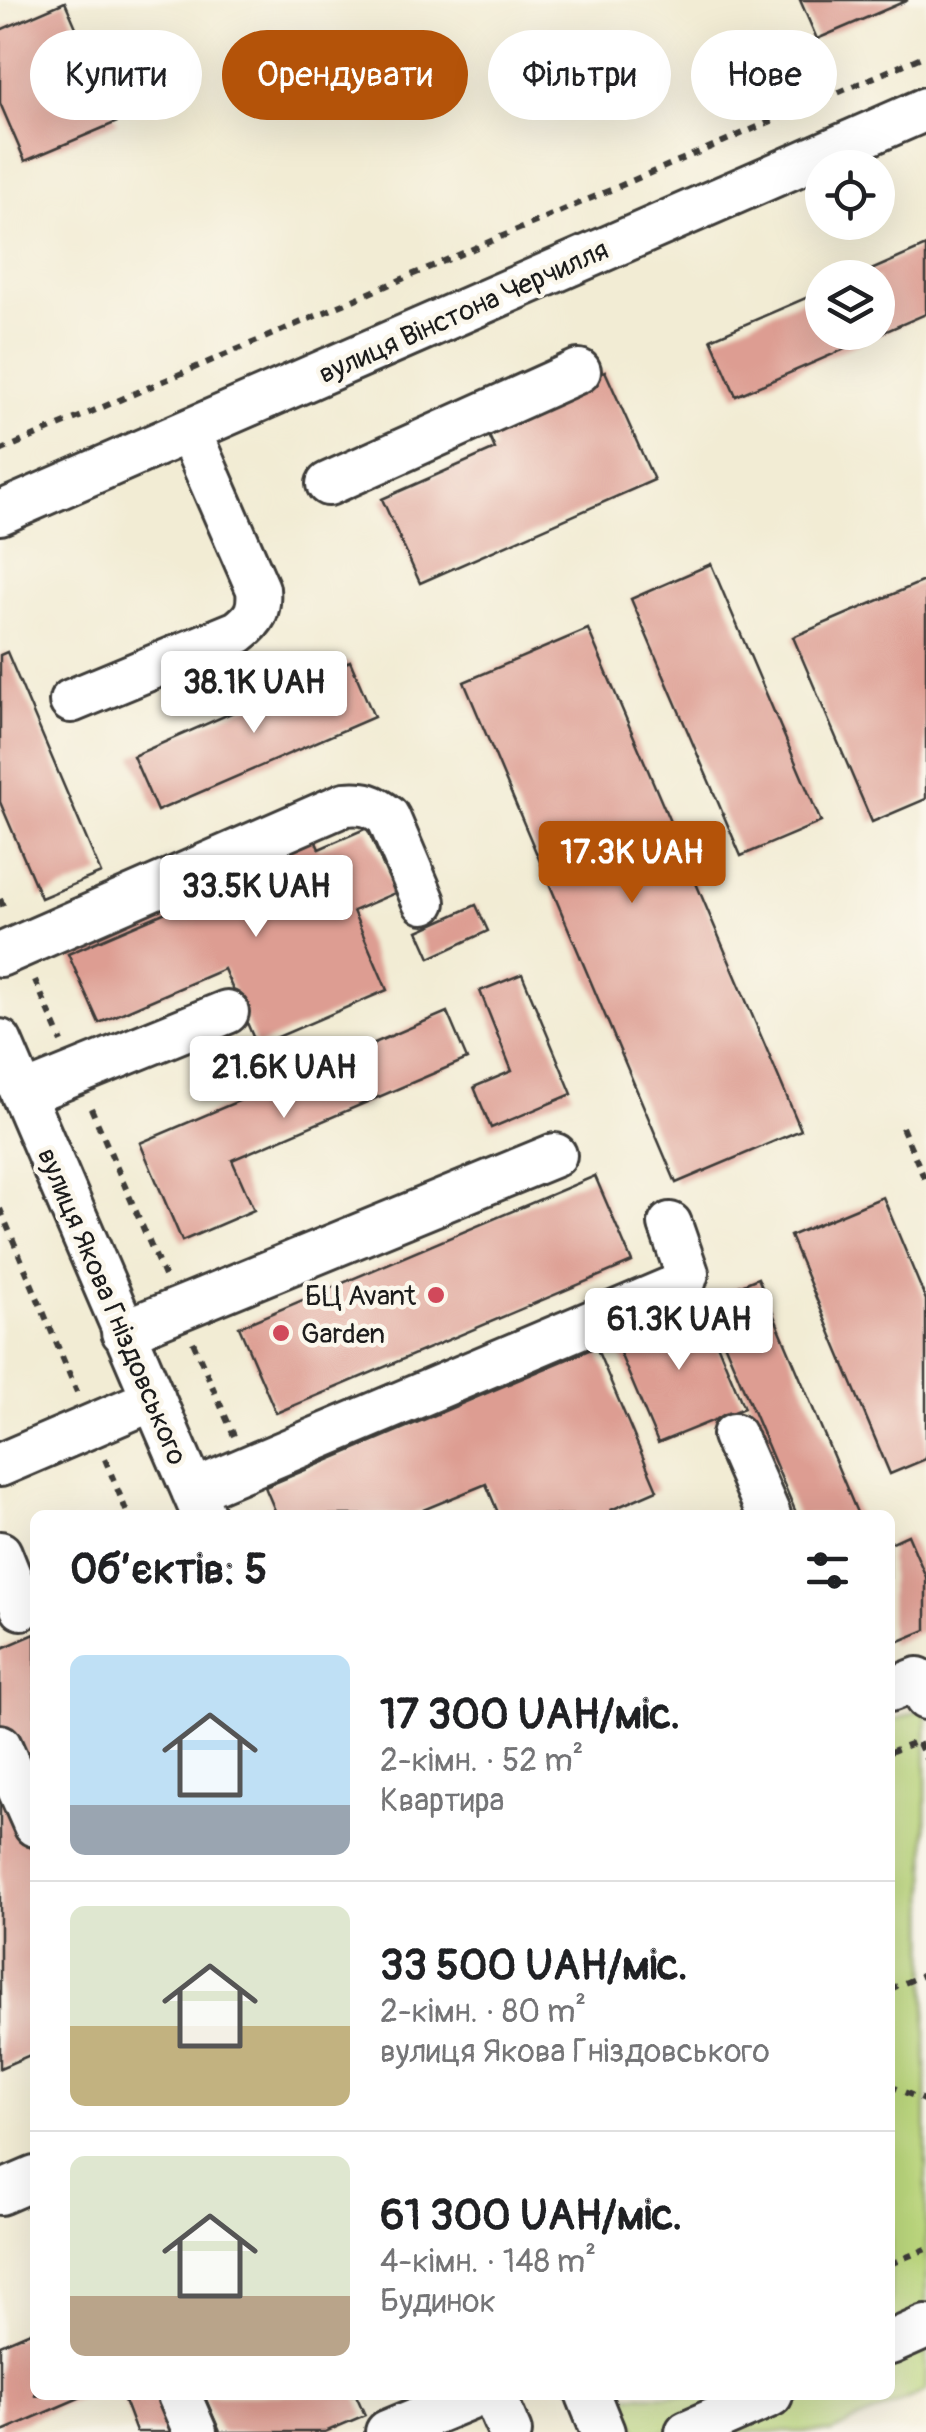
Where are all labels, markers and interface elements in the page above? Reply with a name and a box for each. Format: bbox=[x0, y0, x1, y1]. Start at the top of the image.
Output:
chip: Купити bbox=[30, 30, 202, 120]
chip: Орендувати bbox=[222, 30, 468, 120]
chip: Фільтри bbox=[488, 30, 671, 120]
chip: Нове bbox=[691, 30, 837, 120]
map controls bbox=[805, 150, 895, 350]
button: locate bbox=[805, 150, 895, 240]
street label: вулиця Вінстона Черчилля bbox=[313, 233, 614, 392]
button: layers bbox=[805, 260, 895, 350]
pin: 38.1K UAH bbox=[140, 651, 368, 736]
text: 38.1K UAH bbox=[183, 663, 325, 703]
pin: 17.3K UAH bbox=[518, 821, 746, 906]
text: 17.3K UAH bbox=[561, 833, 703, 873]
pin: 33.5K UAH bbox=[142, 855, 370, 940]
text: 33.5K UAH bbox=[182, 867, 330, 907]
pin: 21.6K UAH bbox=[170, 1036, 398, 1121]
text: 21.6K UAH bbox=[212, 1048, 356, 1088]
street label: вулиця Якова Гніздовського bbox=[29, 1143, 194, 1470]
place label: БЦ Avant bbox=[305, 1279, 417, 1314]
marker: БЦ Avant bbox=[425, 1284, 447, 1306]
pin: 61.3K UAH bbox=[565, 1288, 793, 1373]
text: 61.3K UAH bbox=[607, 1300, 751, 1340]
place label: Garden bbox=[301, 1317, 385, 1352]
marker: Garden bbox=[270, 1322, 292, 1344]
icon: filters bbox=[800, 1543, 855, 1598]
text: Об’єктів: 5 bbox=[70, 1544, 267, 1596]
text: 17 300 UAH/міс. bbox=[380, 1689, 680, 1741]
icon: home bbox=[150, 1695, 270, 1815]
text: 2-кімн. · 52 m² bbox=[380, 1741, 584, 1781]
text: Квартира bbox=[380, 1781, 504, 1821]
text: 33 500 UAH/міс. bbox=[380, 1940, 688, 1992]
icon: home bbox=[150, 1946, 270, 2066]
text: 2-кімн. · 80 m² bbox=[380, 1992, 586, 2032]
text: вулиця Якова Гніздовського bbox=[380, 2032, 770, 2072]
text: 61 300 UAH/міс. bbox=[380, 2190, 682, 2242]
icon: home bbox=[150, 2196, 270, 2316]
text: 4-кімн. · 148 m² bbox=[380, 2242, 596, 2282]
text: Будинок bbox=[380, 2282, 496, 2322]

